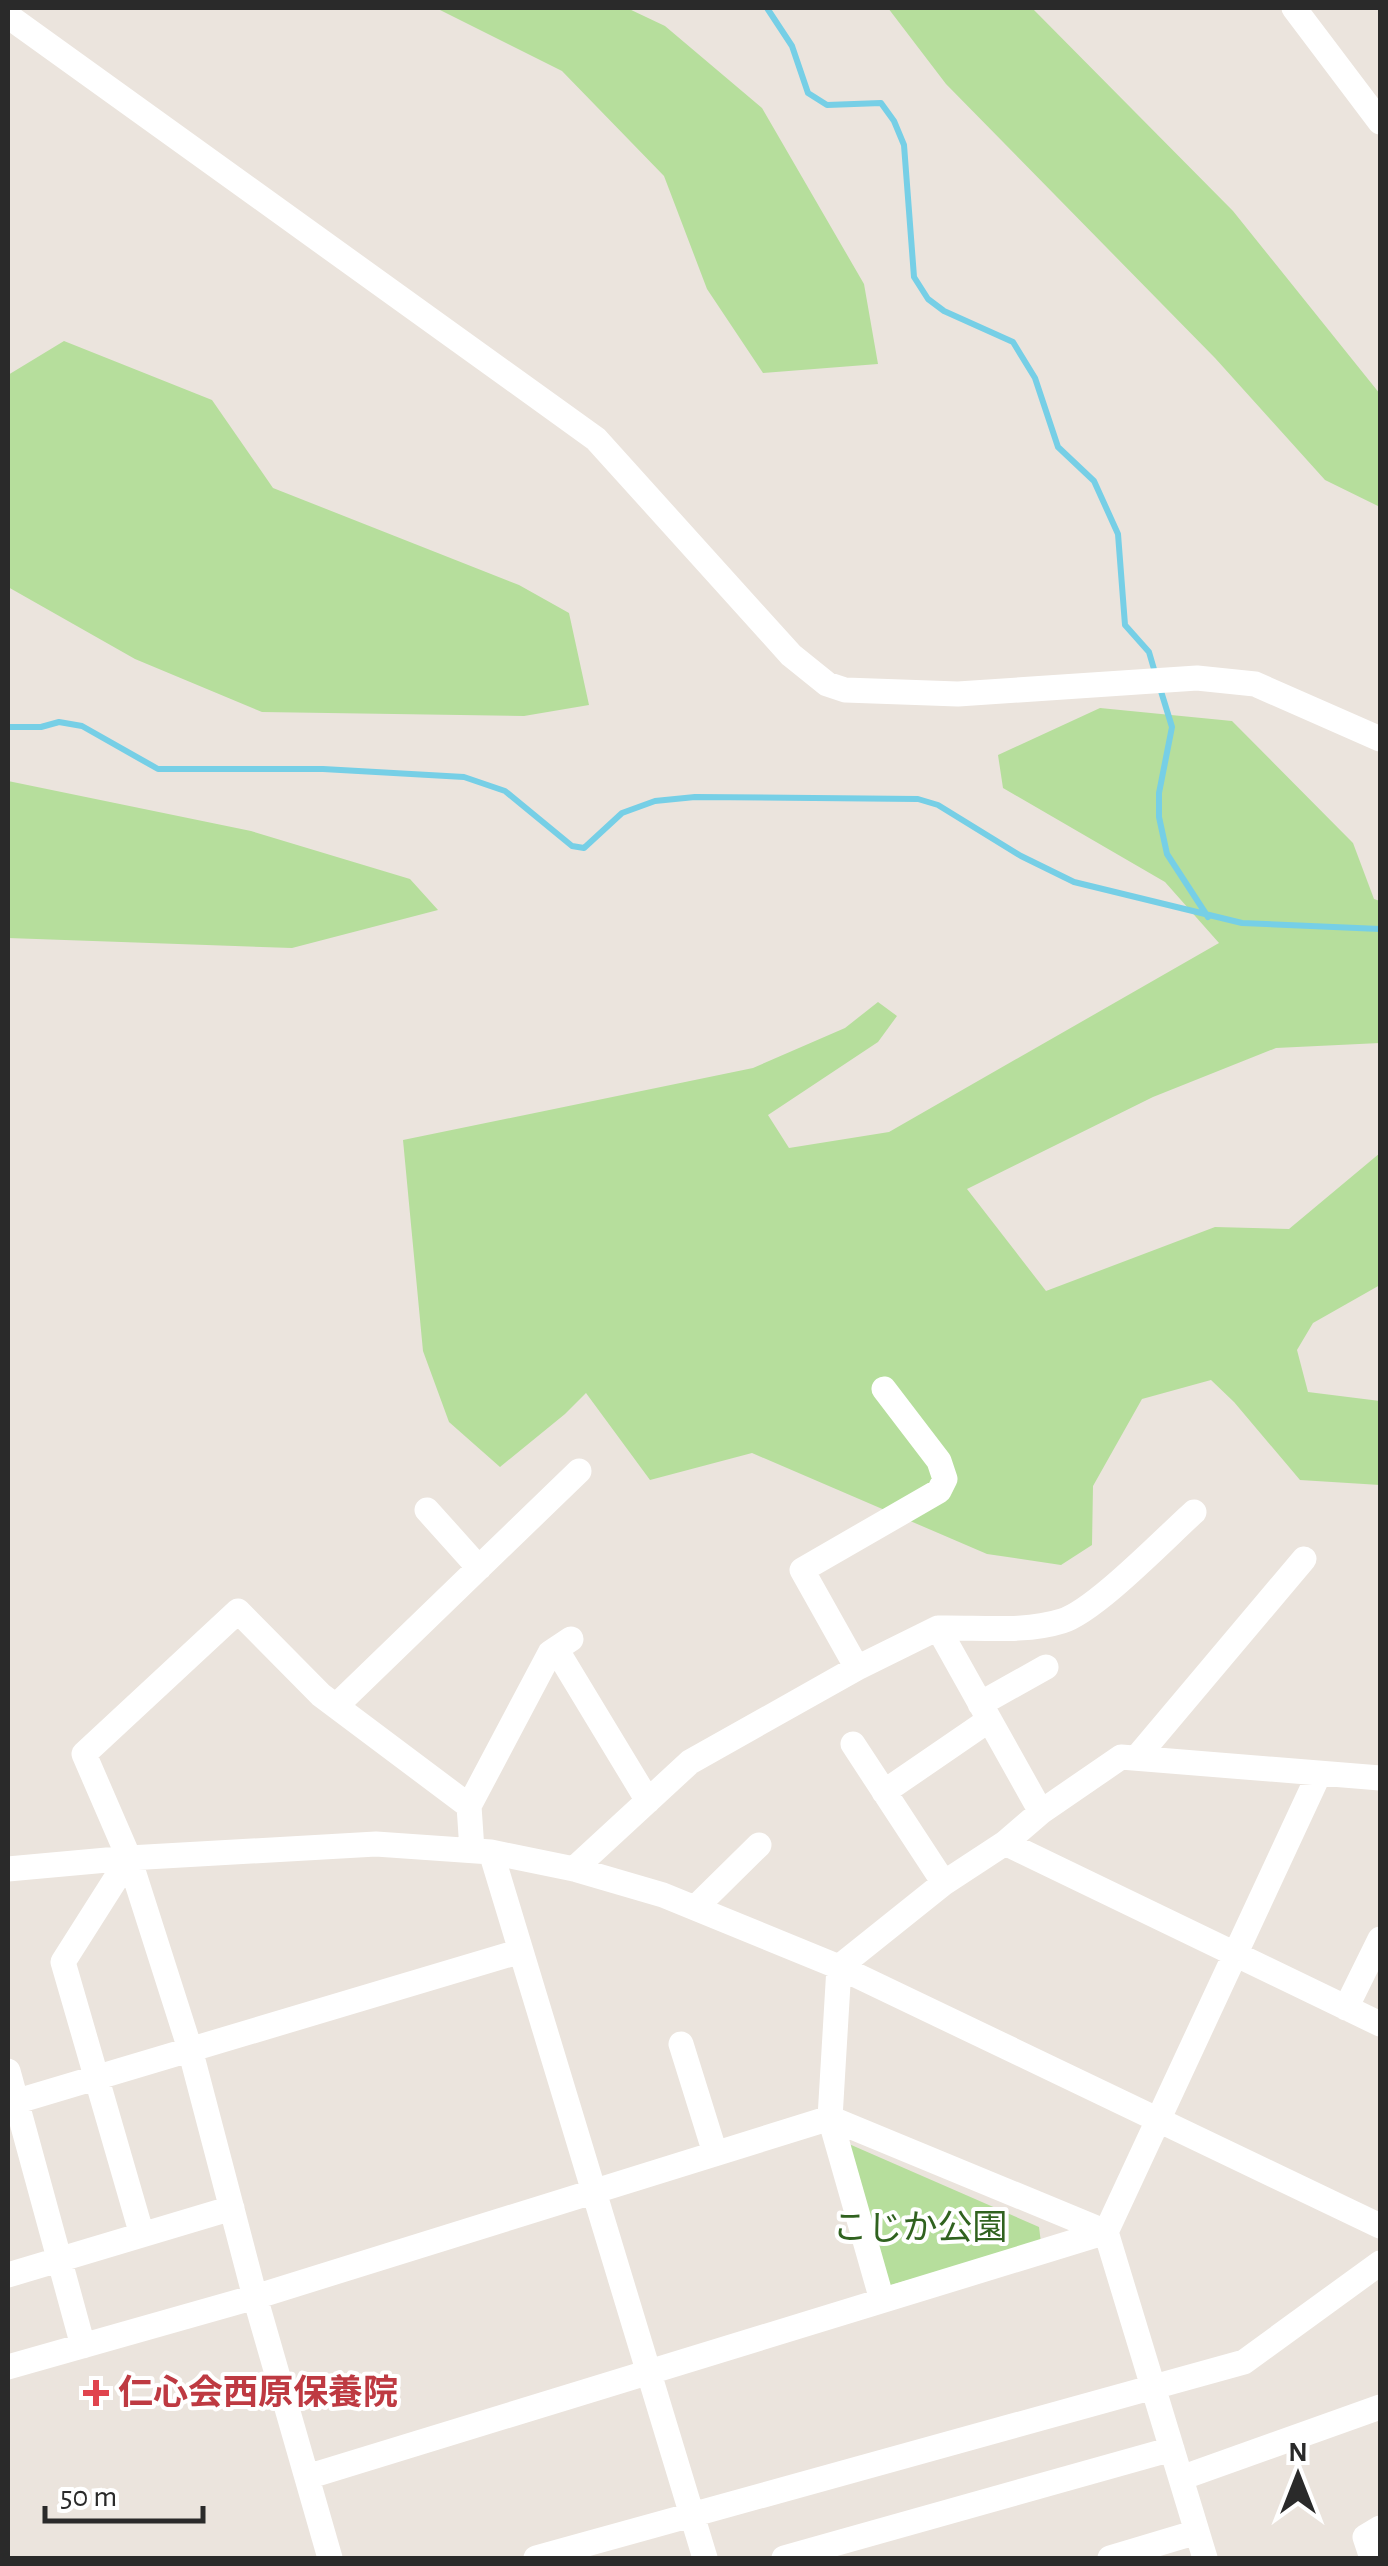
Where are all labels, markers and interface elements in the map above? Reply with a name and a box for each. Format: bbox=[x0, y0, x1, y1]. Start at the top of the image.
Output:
park label: こじか公園 bbox=[832, 2210, 1008, 2246]
place label: 仁心会西原保養院 bbox=[118, 2374, 398, 2411]
marker: 仁心会西原保養院 bbox=[83, 2380, 109, 2406]
north arrow bbox=[1248, 2426, 1348, 2526]
text: N bbox=[1288, 2439, 1308, 2467]
scale bar bbox=[45, 2461, 202, 2523]
text: 50 m bbox=[60, 2482, 117, 2512]

